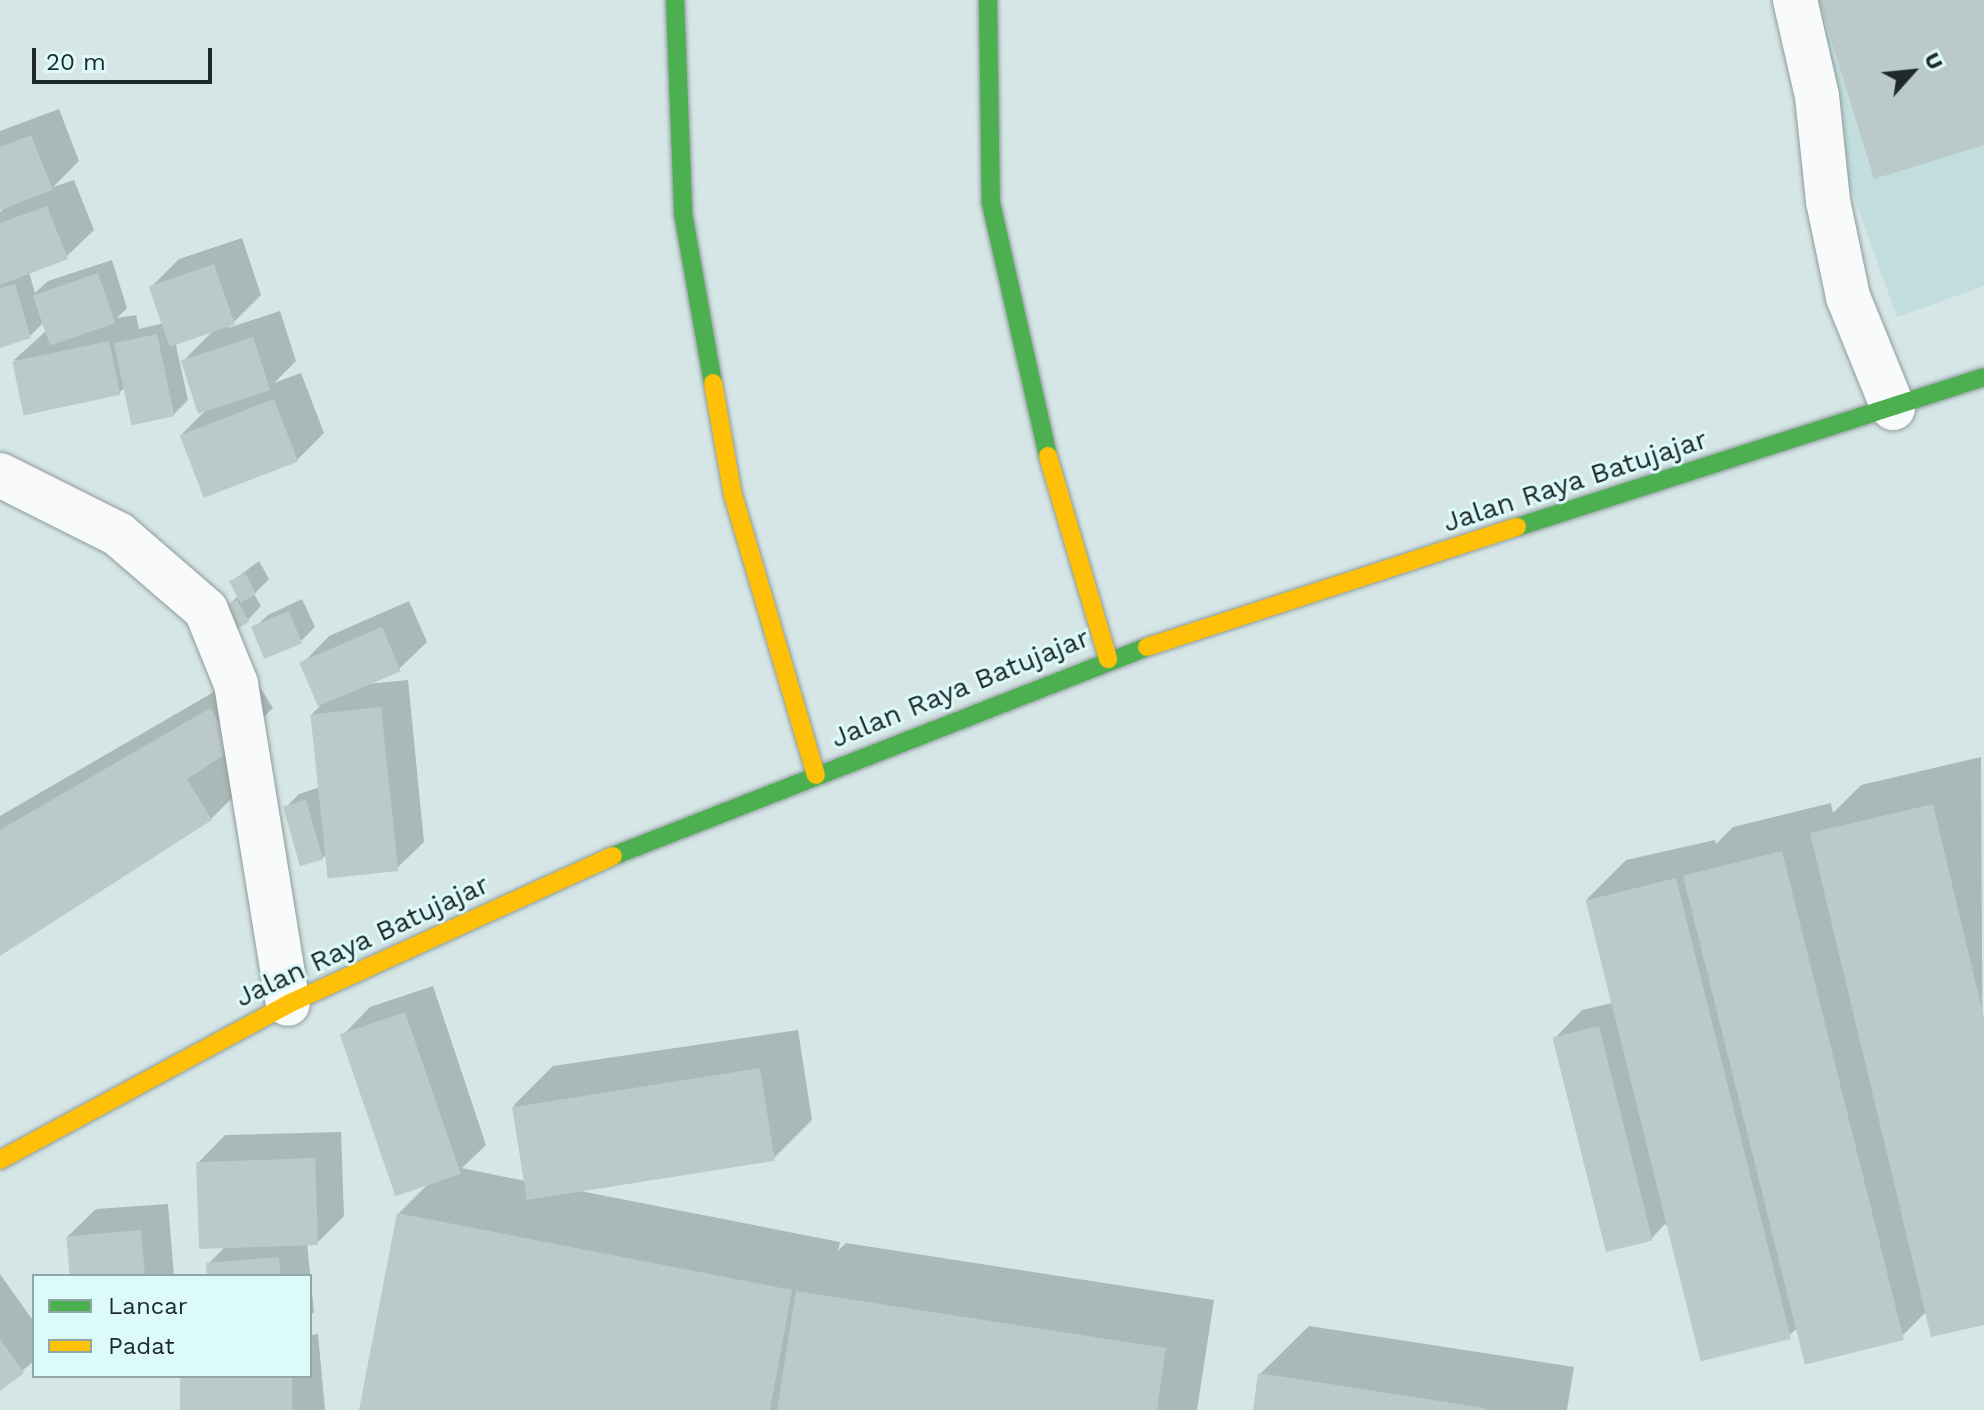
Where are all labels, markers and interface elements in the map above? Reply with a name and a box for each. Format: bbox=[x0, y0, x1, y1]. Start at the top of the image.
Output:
scale bar bbox=[36, 32, 216, 82]
north arrow bbox=[1872, 32, 1952, 112]
text: 20 m bbox=[46, 48, 106, 76]
text: U bbox=[1919, 48, 1949, 74]
street label: Jalan Raya Batujajar bbox=[1438, 422, 1712, 540]
street label: Jalan Raya Batujajar bbox=[826, 621, 1094, 755]
street label: Jalan Raya Batujajar bbox=[230, 867, 494, 1015]
legend bbox=[32, 1274, 312, 1378]
text: Lancar bbox=[108, 1292, 188, 1320]
text: Padat bbox=[108, 1332, 174, 1360]

